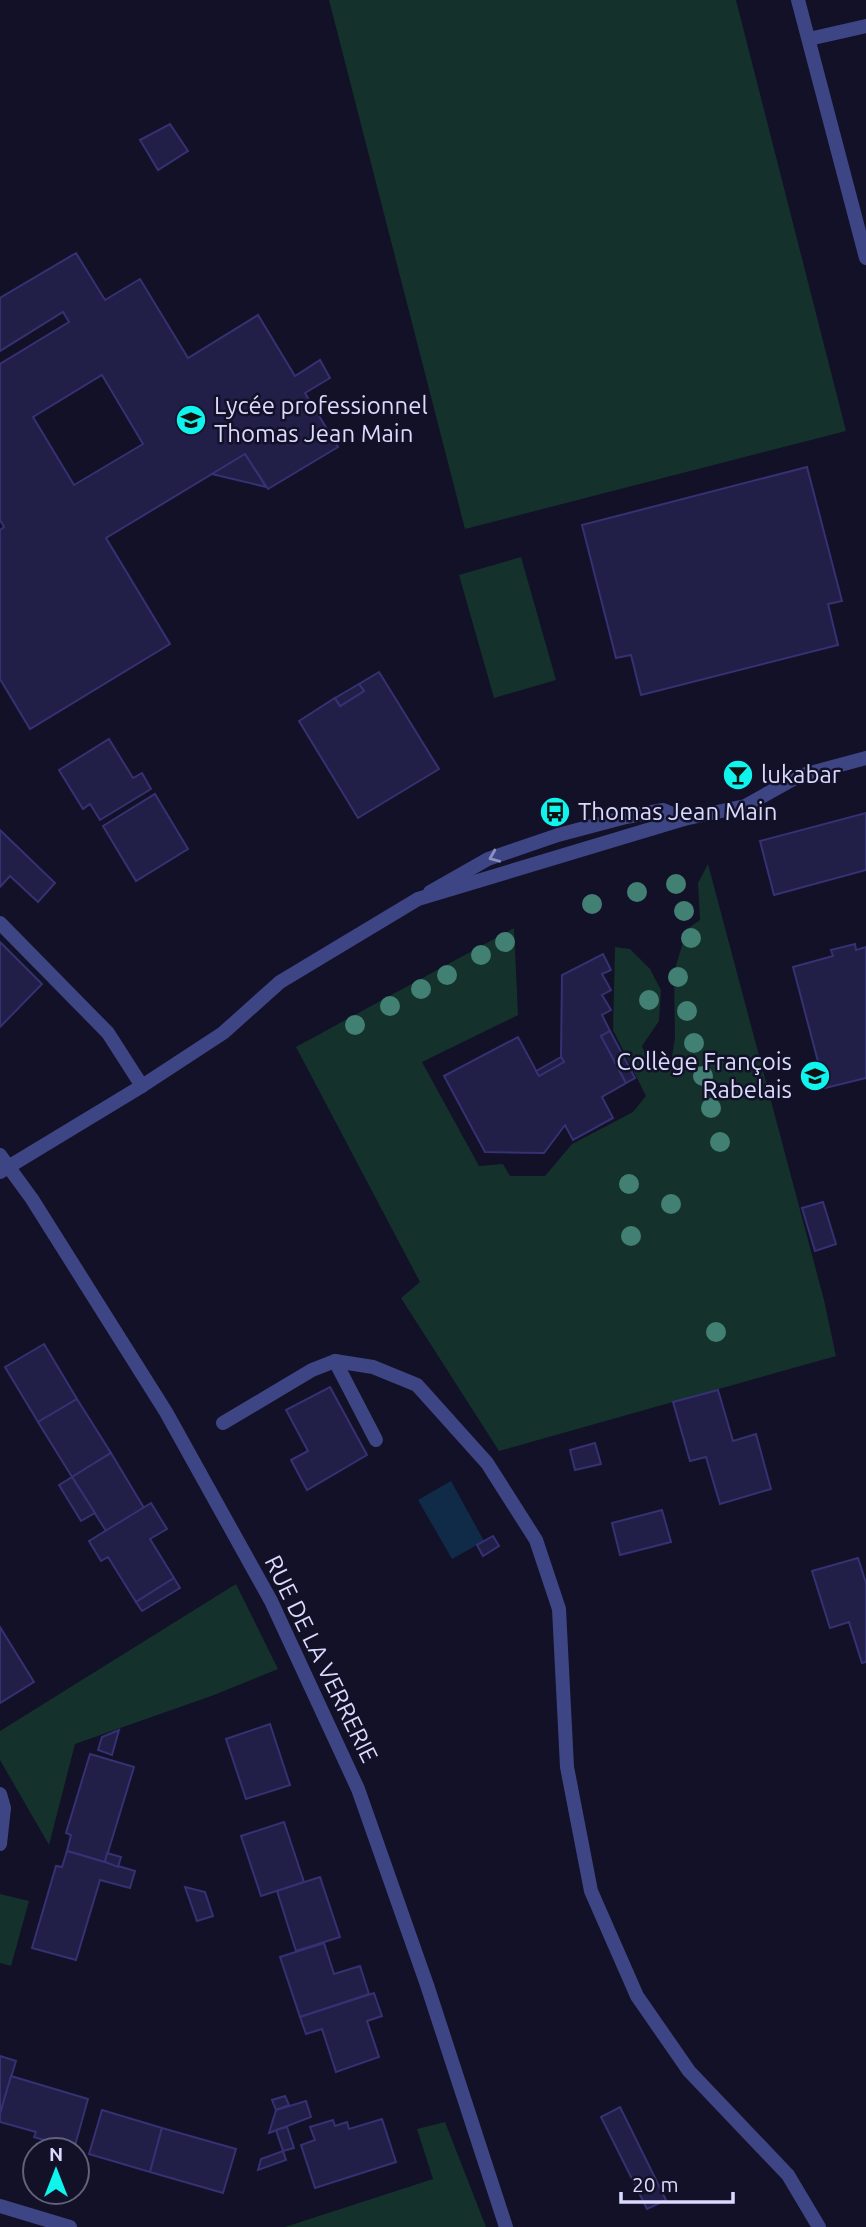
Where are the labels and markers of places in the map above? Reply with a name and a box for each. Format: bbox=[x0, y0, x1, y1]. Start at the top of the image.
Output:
place label: Lycée professionnel Thomas Jean Main bbox=[214, 392, 428, 447]
school or university icon: Lycée professionnel Thomas Jean Main bbox=[174, 403, 208, 437]
bar icon: lukabar bbox=[721, 758, 755, 792]
place label: lukabar bbox=[761, 761, 841, 788]
bus stop icon: Thomas Jean Main bbox=[538, 795, 572, 829]
place label: Thomas Jean Main bbox=[578, 798, 777, 825]
place label: Collège François Rabelais bbox=[616, 1048, 792, 1103]
school or university icon: Collège François Rabelais bbox=[798, 1059, 832, 1093]

